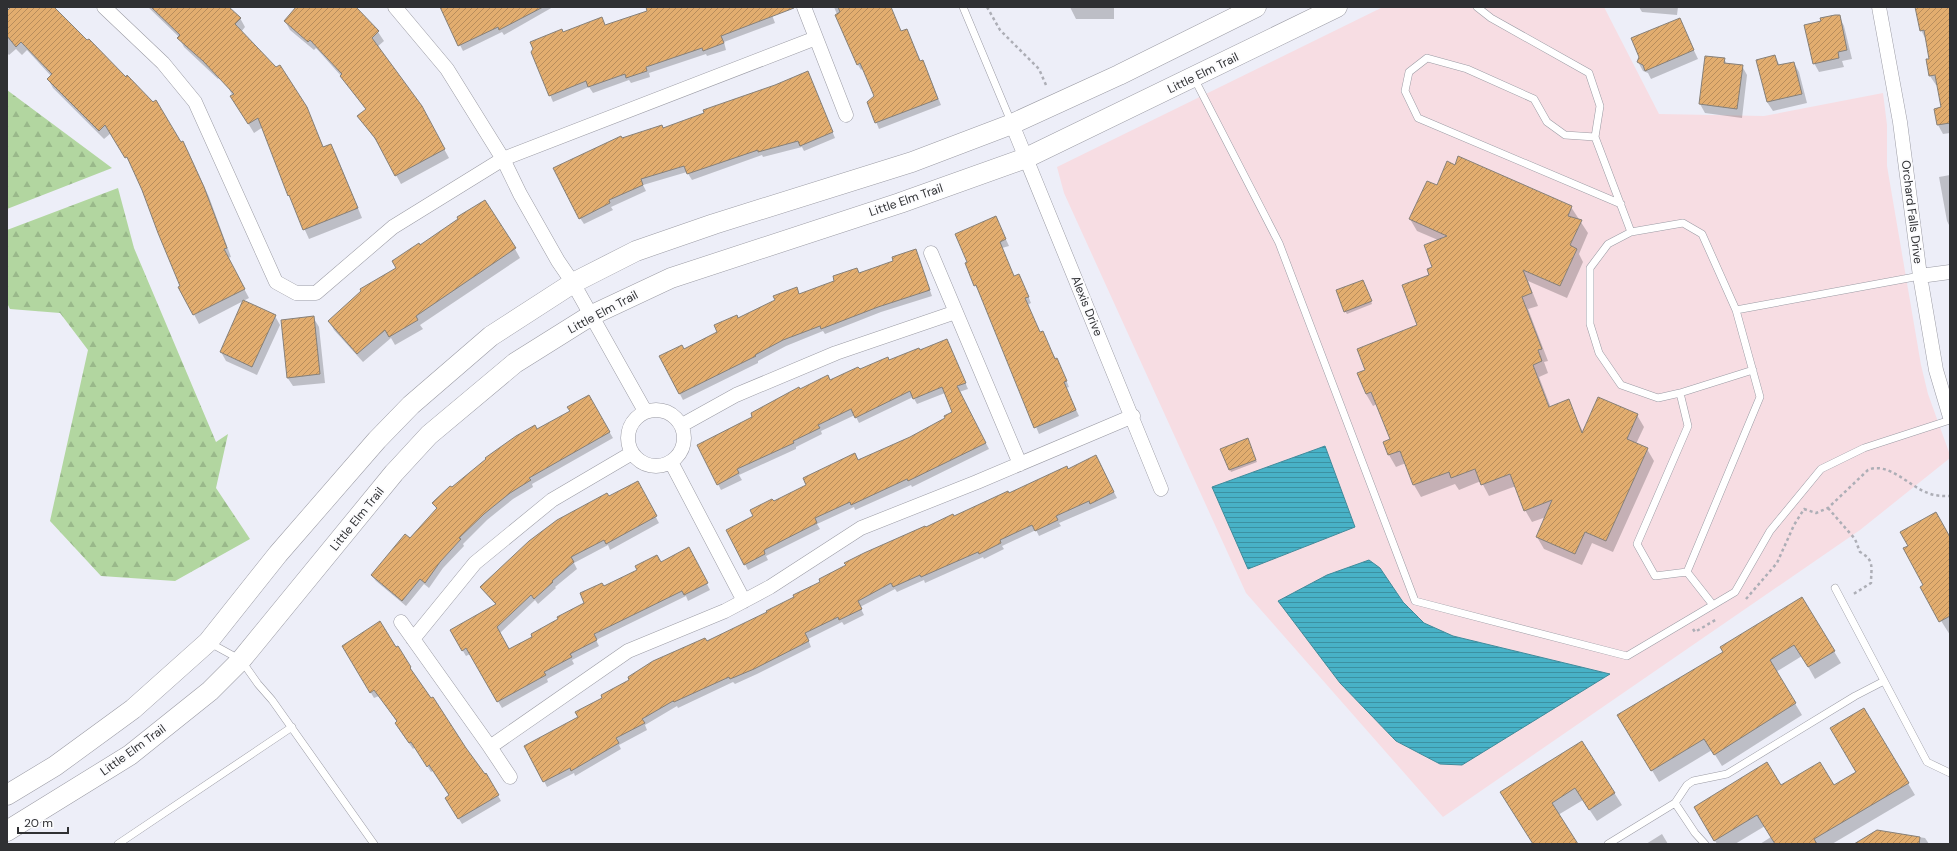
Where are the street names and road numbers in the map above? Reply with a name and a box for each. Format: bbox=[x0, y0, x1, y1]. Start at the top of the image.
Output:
street label: Little Elm Trail bbox=[1165, 49, 1241, 97]
street label: Orchard Falls Drive bbox=[1898, 159, 1926, 265]
street label: Little Elm Trail bbox=[867, 180, 945, 220]
street label: Alexis Drive bbox=[1068, 273, 1106, 339]
street label: Little Elm Trail bbox=[565, 287, 641, 337]
street label: Little Elm Trail bbox=[326, 484, 388, 554]
street label: Little Elm Trail bbox=[97, 721, 169, 779]

